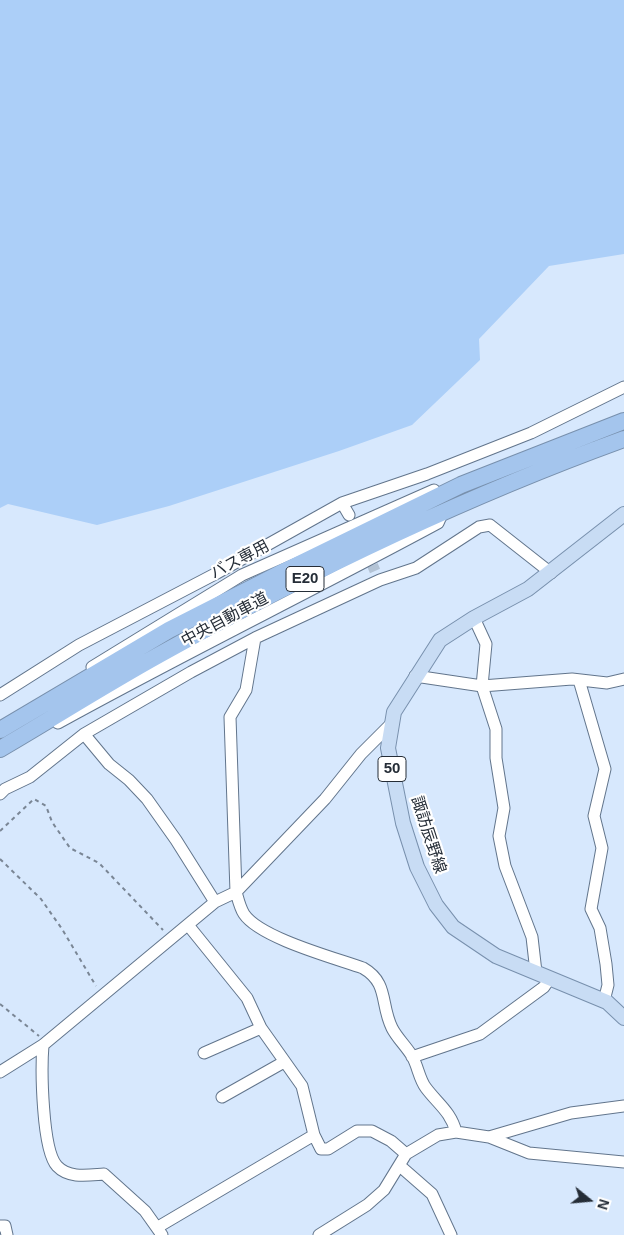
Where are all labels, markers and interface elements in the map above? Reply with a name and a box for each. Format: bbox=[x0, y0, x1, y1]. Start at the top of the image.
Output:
street label: バス専用 bbox=[207, 537, 273, 583]
road number: E20 bbox=[286, 566, 324, 592]
street label: 中央自動車道 bbox=[178, 589, 272, 651]
road number: 50 bbox=[378, 756, 406, 782]
street label: 諏訪辰野線 bbox=[407, 794, 449, 876]
north arrow bbox=[564, 1175, 614, 1225]
text: N bbox=[594, 1197, 612, 1212]

